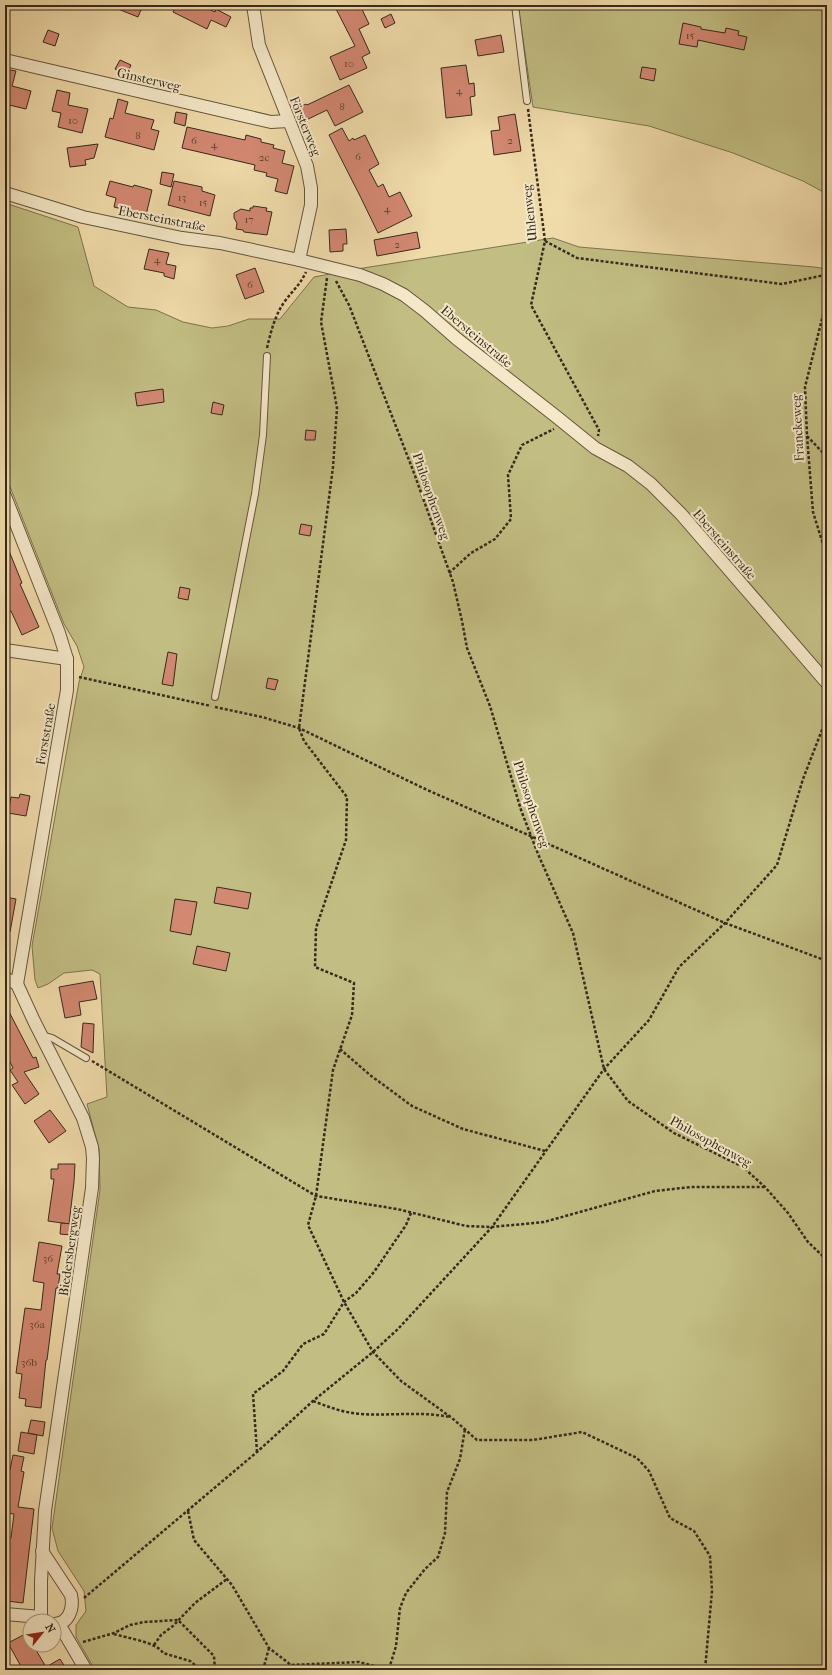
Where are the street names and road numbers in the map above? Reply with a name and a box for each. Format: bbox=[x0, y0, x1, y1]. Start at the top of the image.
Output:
street label: Ginsterweg bbox=[116, 65, 183, 94]
street label: Försterweg bbox=[287, 94, 325, 159]
street label: Uhlenweg bbox=[519, 183, 540, 242]
street label: Ebersteinstraße bbox=[117, 203, 207, 234]
street label: Ebersteinstraße bbox=[438, 302, 516, 371]
street label: Franckeweg bbox=[788, 393, 807, 462]
street label: Philosophenweg bbox=[410, 451, 454, 543]
street label: Ebersteinstraße bbox=[690, 506, 760, 583]
street label: Forststraße bbox=[33, 701, 58, 766]
street label: Philosophenweg bbox=[510, 758, 553, 851]
street label: Philosophenweg bbox=[667, 1113, 755, 1171]
street label: Biedersbergweg bbox=[56, 1204, 83, 1297]

